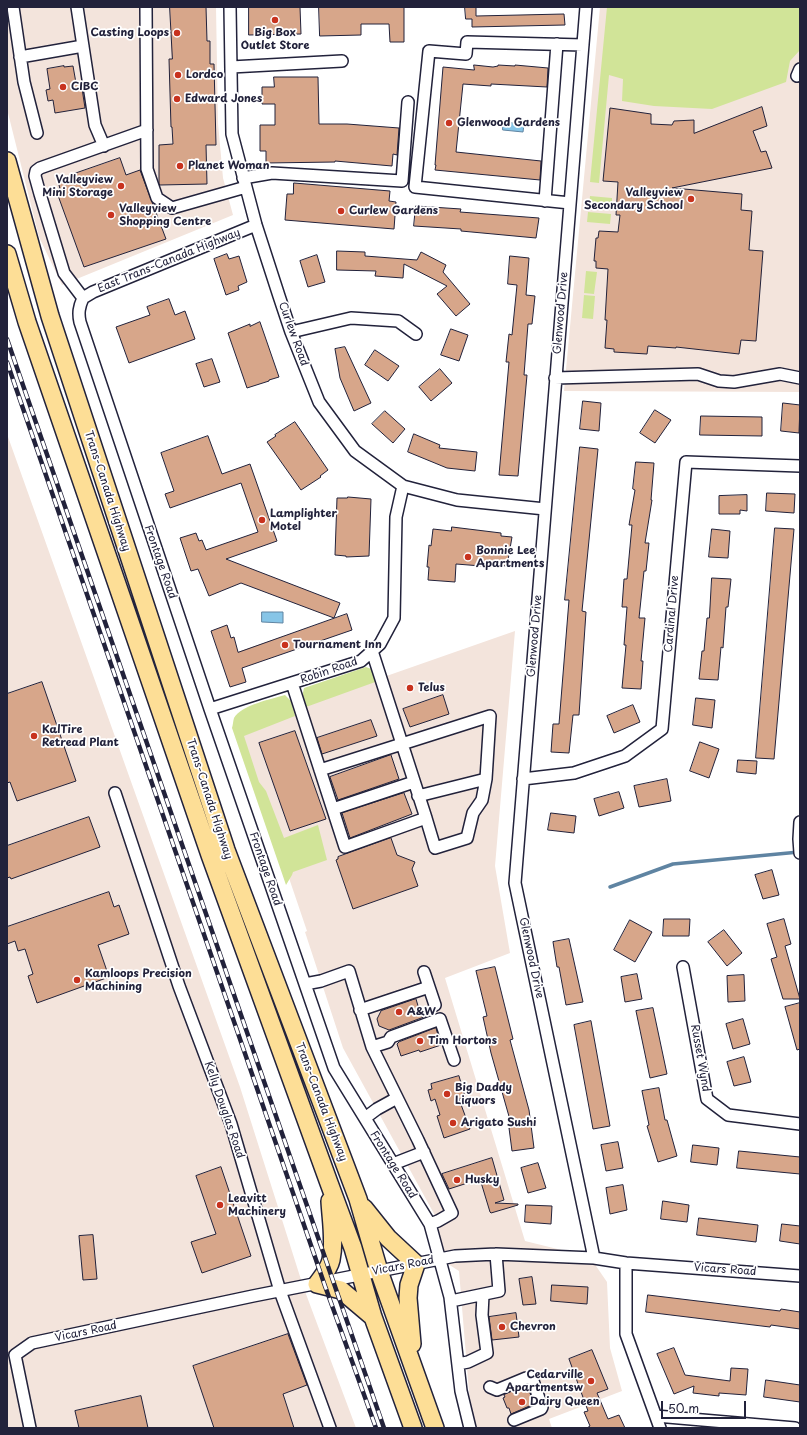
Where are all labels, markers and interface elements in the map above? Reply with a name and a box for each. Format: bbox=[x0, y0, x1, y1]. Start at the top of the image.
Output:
marker: Big Box Outlet Store bbox=[270, 15, 280, 25]
place label: Casting Loops bbox=[90, 26, 169, 40]
place label: Big Box Outlet Store bbox=[241, 26, 309, 52]
marker: Casting Loops bbox=[172, 28, 182, 38]
place label: Lordco bbox=[186, 68, 223, 82]
marker: Lordco bbox=[173, 70, 183, 80]
place label: CIBC bbox=[71, 80, 99, 94]
marker: CIBC bbox=[58, 82, 68, 92]
place label: Edward Jones bbox=[185, 92, 262, 106]
marker: Edward Jones bbox=[172, 94, 182, 104]
place label: Glenwood Gardens bbox=[457, 116, 560, 130]
marker: Glenwood Gardens bbox=[444, 118, 454, 128]
place label: Planet Woman bbox=[188, 159, 270, 173]
marker: Planet Woman bbox=[175, 161, 185, 171]
place label: Valleyview Mini Storage bbox=[42, 173, 113, 199]
marker: Valleyview Mini Storage bbox=[116, 181, 126, 191]
place label: Valleyview Secondary School bbox=[584, 186, 683, 212]
marker: Valleyview Secondary School bbox=[686, 194, 696, 204]
place label: Valleyview Shopping Centre bbox=[119, 202, 211, 228]
place label: Curlew Gardens bbox=[349, 204, 438, 218]
marker: Curlew Gardens bbox=[336, 206, 346, 216]
marker: Valleyview Shopping Centre bbox=[106, 210, 116, 220]
street label: East Trans-Canada Highway bbox=[96, 226, 242, 296]
street label: Glenwood Drive bbox=[551, 271, 571, 355]
street label: Curlew Road bbox=[275, 300, 311, 368]
street label: Trans-Canada Highway bbox=[81, 429, 133, 553]
place label: Lamplighter Motel bbox=[270, 507, 337, 533]
marker: Lamplighter Motel bbox=[257, 515, 267, 525]
street label: Frontage Road bbox=[141, 523, 179, 601]
place label: Bonnie Lee Apartments bbox=[476, 544, 544, 570]
marker: Bonnie Lee Apartments bbox=[463, 552, 473, 562]
street label: Cardinal Drive bbox=[662, 575, 682, 653]
street label: Glenwood Drive bbox=[525, 594, 545, 678]
place label: Tournament Inn bbox=[293, 638, 382, 652]
marker: Tournament Inn bbox=[280, 640, 290, 650]
street label: Robin Road bbox=[299, 655, 359, 687]
place label: Telus bbox=[418, 681, 445, 695]
marker: Telus bbox=[405, 683, 415, 693]
place label: KalTire Retread Plant bbox=[42, 723, 119, 749]
marker: KalTire Retread Plant bbox=[29, 731, 39, 741]
street label: Trans-Canada Highway bbox=[183, 737, 235, 861]
street label: Frontage Road bbox=[246, 830, 284, 908]
street label: Glenwood Drive bbox=[516, 916, 546, 1000]
place label: Kamloops Precision Machining bbox=[85, 967, 192, 993]
marker: Kamloops Precision Machining bbox=[72, 975, 82, 985]
place label: A&W bbox=[407, 1005, 436, 1019]
marker: A&W bbox=[394, 1007, 404, 1017]
street label: Russet Wynd bbox=[688, 1023, 712, 1093]
place label: Tim Hortons bbox=[428, 1034, 497, 1048]
marker: Tim Hortons bbox=[415, 1036, 425, 1046]
street label: Trans-Canada Highway bbox=[292, 1041, 350, 1163]
street label: Kelly Douglas Road bbox=[201, 1060, 247, 1160]
place label: Big Daddy Liquors bbox=[455, 1081, 512, 1107]
marker: Big Daddy Liquors bbox=[442, 1089, 452, 1099]
place label: Arigato Sushi bbox=[461, 1116, 536, 1130]
marker: Arigato Sushi bbox=[448, 1118, 458, 1128]
street label: Frontage Road bbox=[367, 1129, 419, 1201]
place label: Husky bbox=[465, 1173, 499, 1187]
marker: Husky bbox=[452, 1175, 462, 1185]
place label: Leavitt Machinery bbox=[228, 1192, 286, 1218]
marker: Leavitt Machinery bbox=[215, 1200, 225, 1210]
street label: Vicars Road bbox=[371, 1254, 435, 1278]
street label: Vicars Road bbox=[693, 1261, 757, 1279]
street label: Vicars Road bbox=[54, 1319, 118, 1345]
place label: Chevron bbox=[510, 1320, 556, 1334]
marker: Chevron bbox=[497, 1322, 507, 1332]
place label: Cedarville Apartmentsw bbox=[505, 1368, 583, 1394]
marker: Cedarville Apartmentsw bbox=[586, 1376, 596, 1386]
scale bar bbox=[663, 1393, 748, 1419]
place label: Dairy Queen bbox=[530, 1395, 600, 1409]
marker: Dairy Queen bbox=[517, 1397, 527, 1407]
text: 50 m bbox=[668, 1399, 699, 1417]

